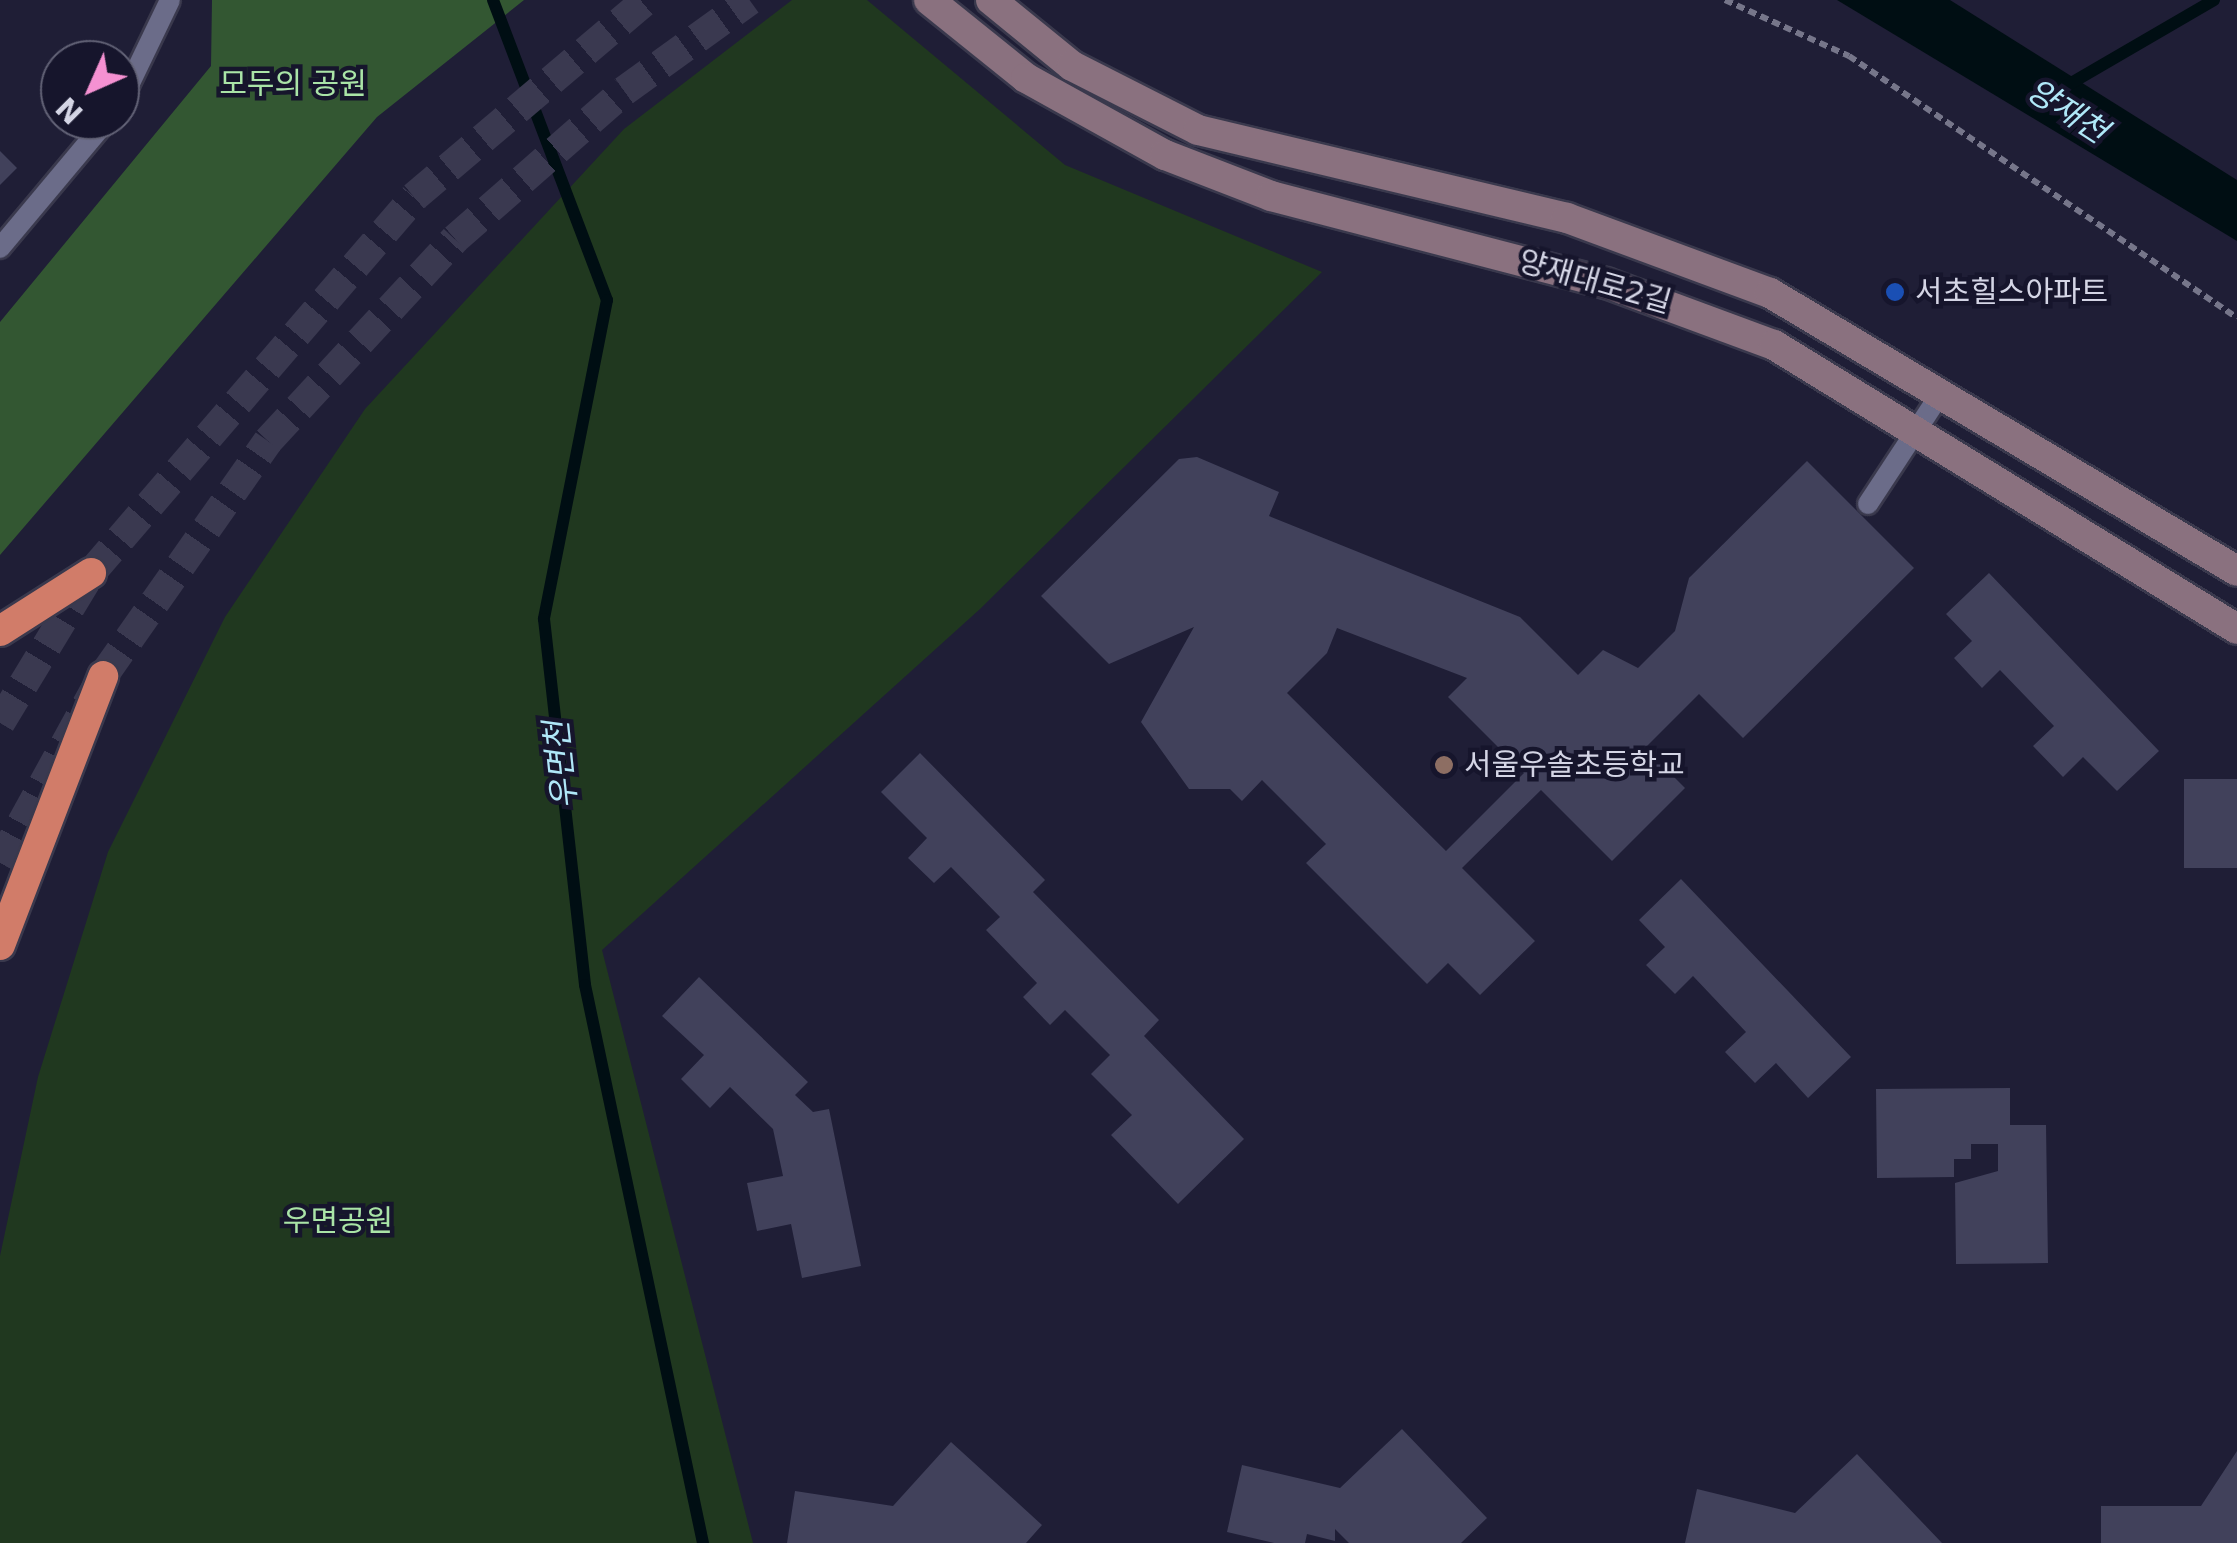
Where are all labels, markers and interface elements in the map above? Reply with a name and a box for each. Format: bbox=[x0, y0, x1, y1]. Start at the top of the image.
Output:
north arrow bbox=[40, 40, 140, 140]
park label: 모두의 공원 bbox=[219, 66, 367, 102]
water label: 양재천 bbox=[2020, 71, 2114, 151]
text: N bbox=[50, 90, 90, 130]
street label: 양재대로2길 bbox=[1515, 243, 1675, 321]
place label: 서초힐스아파트 bbox=[1915, 274, 2108, 310]
marker: 서초힐스아파트 bbox=[1884, 281, 1906, 303]
water label: 우면천 bbox=[537, 719, 585, 811]
place label: 서울우솔초등학교 bbox=[1464, 747, 1685, 783]
marker: 서울우솔초등학교 bbox=[1433, 754, 1455, 776]
park label: 우면공원 bbox=[283, 1203, 393, 1239]

